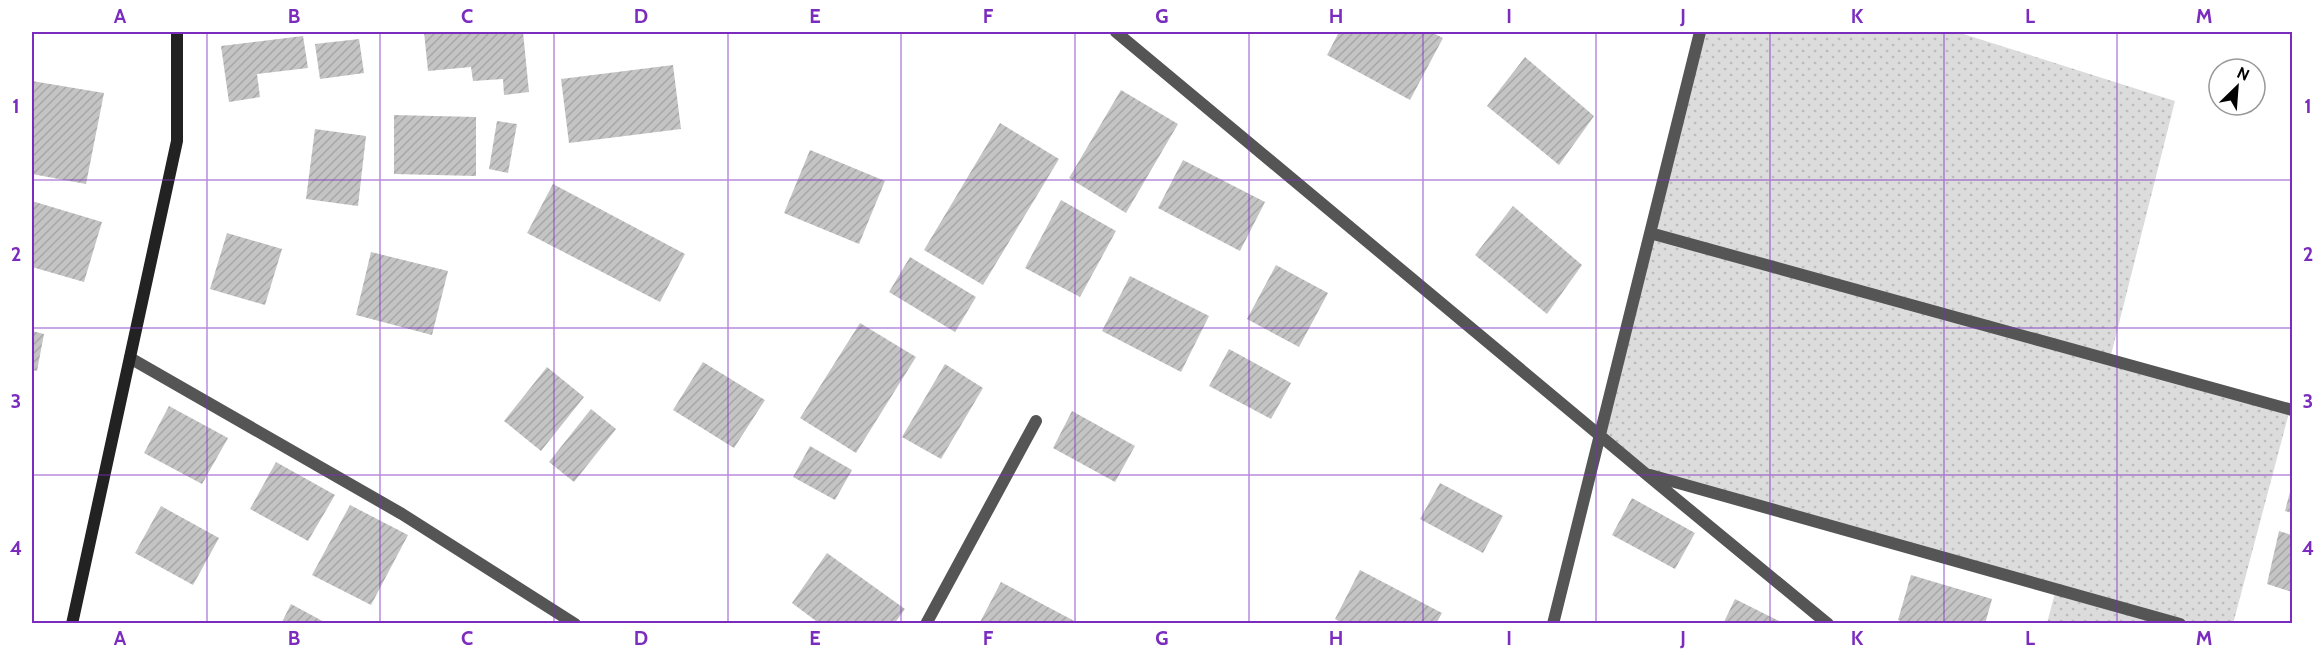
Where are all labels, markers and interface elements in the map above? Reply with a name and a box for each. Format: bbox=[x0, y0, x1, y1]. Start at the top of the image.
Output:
text: A bbox=[114, 4, 127, 28]
text: B bbox=[288, 4, 300, 28]
text: C bbox=[461, 4, 473, 28]
text: D bbox=[634, 4, 648, 28]
text: E bbox=[809, 4, 821, 28]
text: F bbox=[983, 4, 994, 28]
text: G bbox=[1155, 4, 1169, 28]
text: H bbox=[1329, 4, 1343, 28]
text: I bbox=[1506, 4, 1512, 28]
text: J bbox=[1679, 4, 1686, 28]
text: K bbox=[1851, 4, 1864, 28]
text: L bbox=[2025, 4, 2035, 28]
text: M bbox=[2196, 4, 2212, 28]
north arrow bbox=[2207, 57, 2267, 117]
text: N bbox=[2234, 63, 2252, 85]
text: 1 bbox=[12, 94, 20, 118]
text: 1 bbox=[2304, 94, 2312, 118]
text: 2 bbox=[11, 242, 21, 266]
text: 2 bbox=[2303, 242, 2313, 266]
text: 3 bbox=[11, 389, 21, 413]
text: 3 bbox=[2303, 389, 2313, 413]
text: 4 bbox=[10, 536, 22, 560]
text: 4 bbox=[2302, 536, 2314, 560]
text: A bbox=[114, 626, 127, 650]
text: B bbox=[288, 626, 300, 650]
text: C bbox=[461, 626, 473, 650]
text: D bbox=[634, 626, 648, 650]
text: E bbox=[809, 626, 821, 650]
text: F bbox=[983, 626, 994, 650]
text: G bbox=[1155, 626, 1169, 650]
text: H bbox=[1329, 626, 1343, 650]
text: I bbox=[1506, 626, 1512, 650]
text: J bbox=[1679, 626, 1686, 650]
text: K bbox=[1851, 626, 1864, 650]
text: L bbox=[2025, 626, 2035, 650]
text: M bbox=[2196, 626, 2212, 650]

